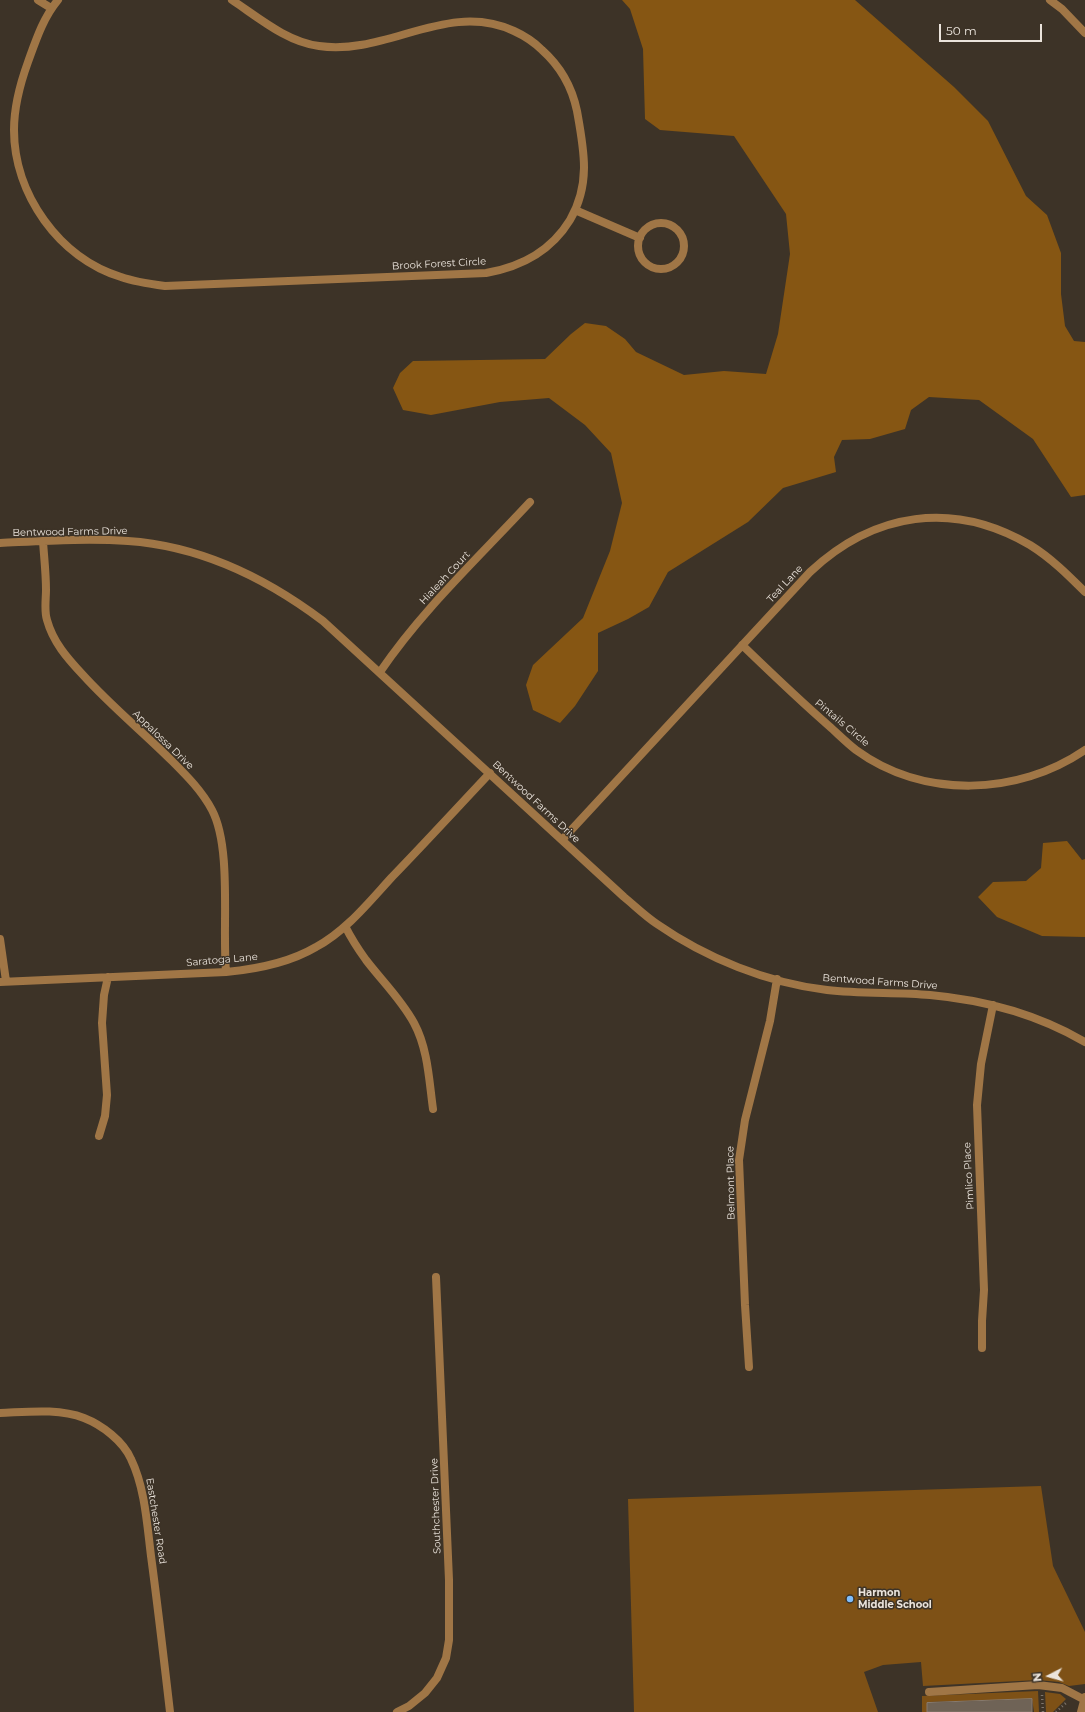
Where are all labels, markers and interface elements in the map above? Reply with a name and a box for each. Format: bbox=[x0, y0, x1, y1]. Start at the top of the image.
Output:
scale bar bbox=[941, 16, 1044, 42]
text: 50 m bbox=[946, 23, 977, 38]
street label: Brook Forest Circle bbox=[392, 256, 486, 272]
street label: Bentwood Farms Drive bbox=[12, 525, 128, 539]
street label: Hialeah Court bbox=[417, 549, 473, 607]
street label: Teal Lane bbox=[765, 563, 805, 605]
street label: Pintails Circle bbox=[812, 697, 872, 749]
street label: Appalossa Drive bbox=[130, 708, 196, 772]
street label: Bentwood Farms Drive bbox=[490, 758, 582, 846]
street label: Saratoga Lane bbox=[186, 951, 258, 969]
street label: Bentwood Farms Drive bbox=[822, 972, 938, 992]
street label: Pimlico Place bbox=[961, 1142, 977, 1210]
street label: Belmont Place bbox=[724, 1146, 738, 1220]
street label: Southchester Drive bbox=[428, 1458, 444, 1554]
street label: Eastchester Road bbox=[143, 1477, 169, 1565]
place label: Harmon Middle School bbox=[858, 1587, 932, 1610]
marker: Harmon Middle School bbox=[845, 1594, 855, 1604]
north arrow bbox=[1029, 1656, 1069, 1696]
text: N bbox=[1030, 1672, 1044, 1682]

